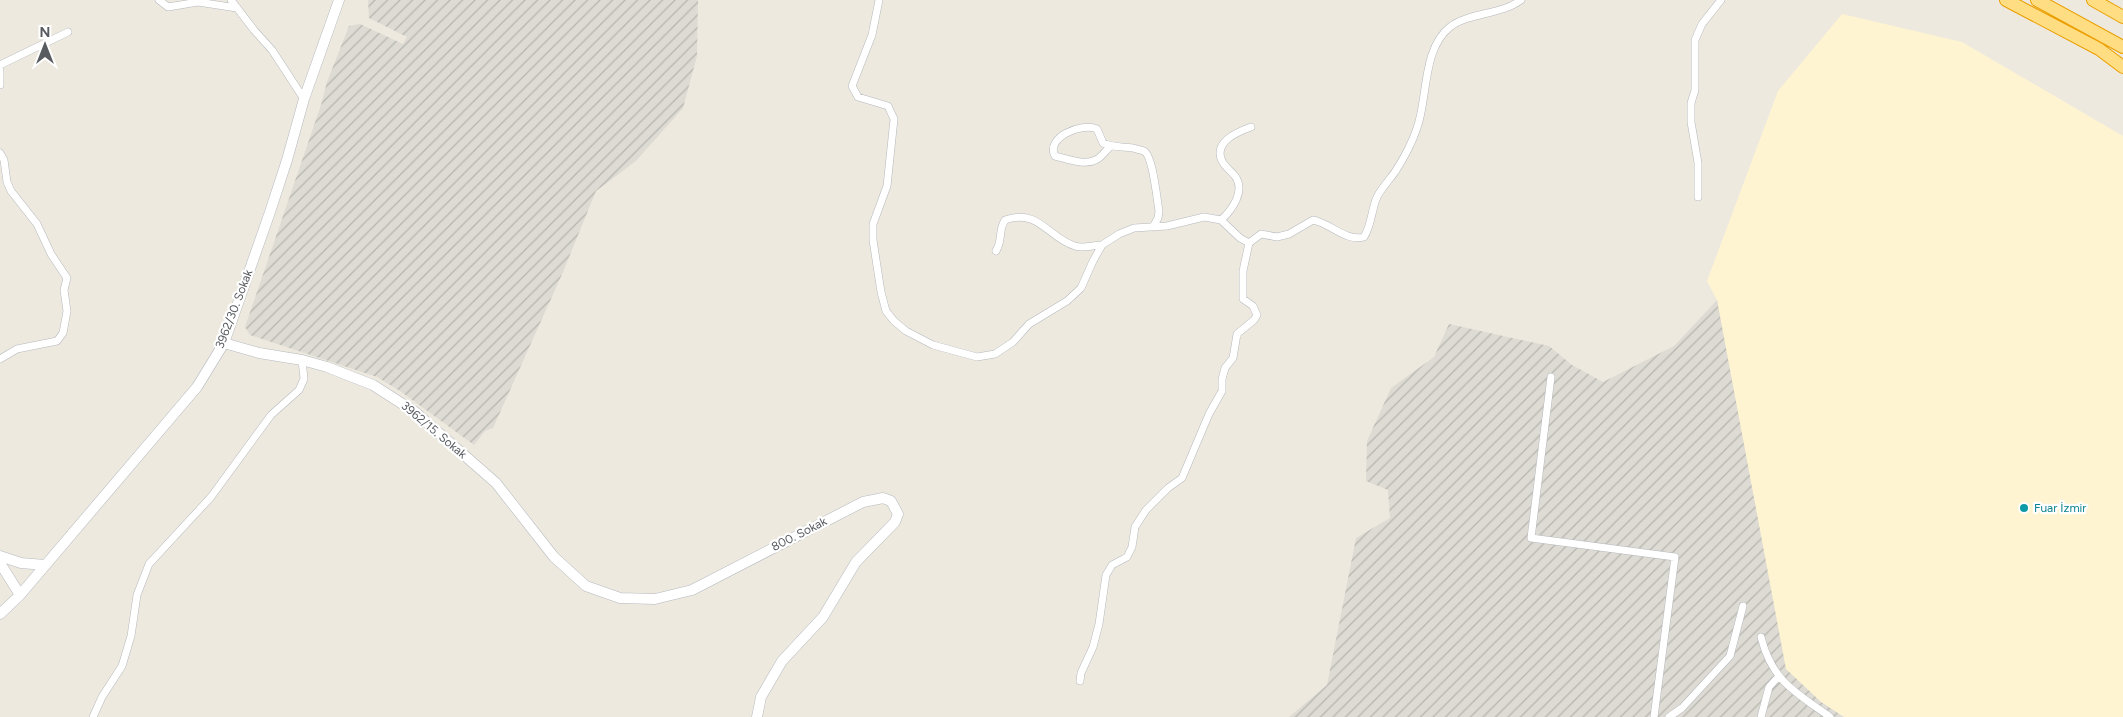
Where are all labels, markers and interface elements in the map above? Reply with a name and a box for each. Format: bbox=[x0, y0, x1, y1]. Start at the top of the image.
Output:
north arrow bbox=[20, 20, 70, 70]
text: N bbox=[40, 24, 50, 41]
street label: 3962/30. Sokak bbox=[213, 268, 255, 350]
street label: 3962/15. Sokak bbox=[399, 399, 470, 461]
place label: Fuar İzmir bbox=[2034, 501, 2086, 515]
marker: Fuar İzmir bbox=[2018, 502, 2030, 514]
street label: 800. Sokak bbox=[769, 514, 829, 554]

